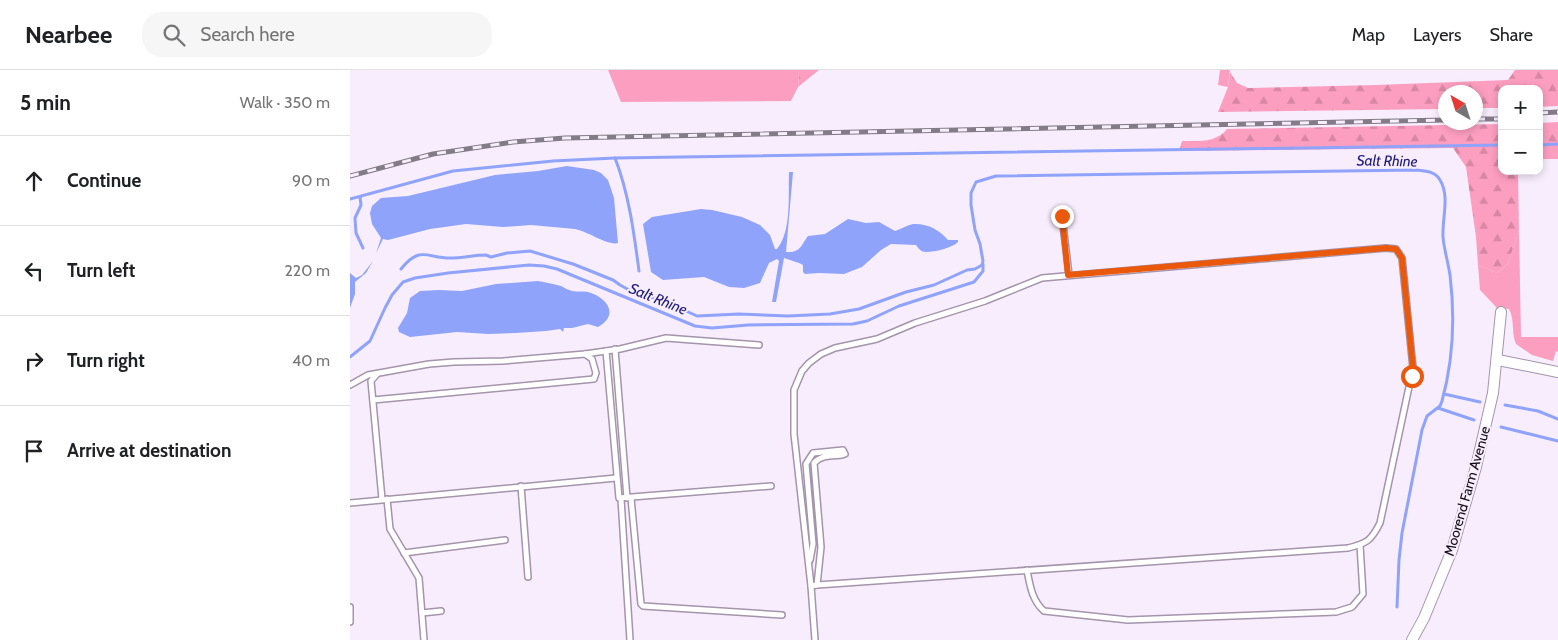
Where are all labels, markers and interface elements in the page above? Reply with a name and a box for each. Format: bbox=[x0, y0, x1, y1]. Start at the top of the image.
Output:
search box bbox=[142, 12, 492, 57]
text: Nearbee bbox=[25, 20, 112, 49]
icon: search bbox=[160, 21, 188, 49]
text: Search here bbox=[200, 23, 295, 46]
text: Map bbox=[1352, 24, 1385, 46]
text: Layers bbox=[1413, 24, 1462, 46]
text: Share bbox=[1490, 24, 1533, 46]
north arrow bbox=[1438, 85, 1483, 130]
map controls bbox=[1498, 85, 1543, 175]
button: + bbox=[1498, 85, 1543, 130]
text: 5 min bbox=[20, 90, 71, 115]
text: Walk · 350 m bbox=[240, 93, 330, 112]
button: − bbox=[1498, 130, 1543, 175]
water label: Salt Rhine bbox=[1356, 151, 1418, 171]
icon: ahead bbox=[20, 167, 48, 195]
text: Continue bbox=[67, 169, 141, 192]
text: 90 m bbox=[292, 171, 330, 190]
route end bbox=[1051, 205, 1074, 228]
icon: left bbox=[20, 257, 48, 285]
text: Turn left bbox=[67, 259, 135, 282]
text: 220 m bbox=[284, 261, 330, 280]
water label: Salt Rhine bbox=[626, 279, 690, 319]
icon: right bbox=[20, 347, 48, 375]
text: Turn right bbox=[67, 349, 145, 372]
text: 40 m bbox=[292, 351, 330, 370]
route start bbox=[1401, 365, 1424, 388]
street label: Moorend Farm Avenue bbox=[1440, 424, 1494, 558]
icon: arrive bbox=[20, 437, 48, 465]
text: Arrive at destination bbox=[67, 439, 231, 462]

